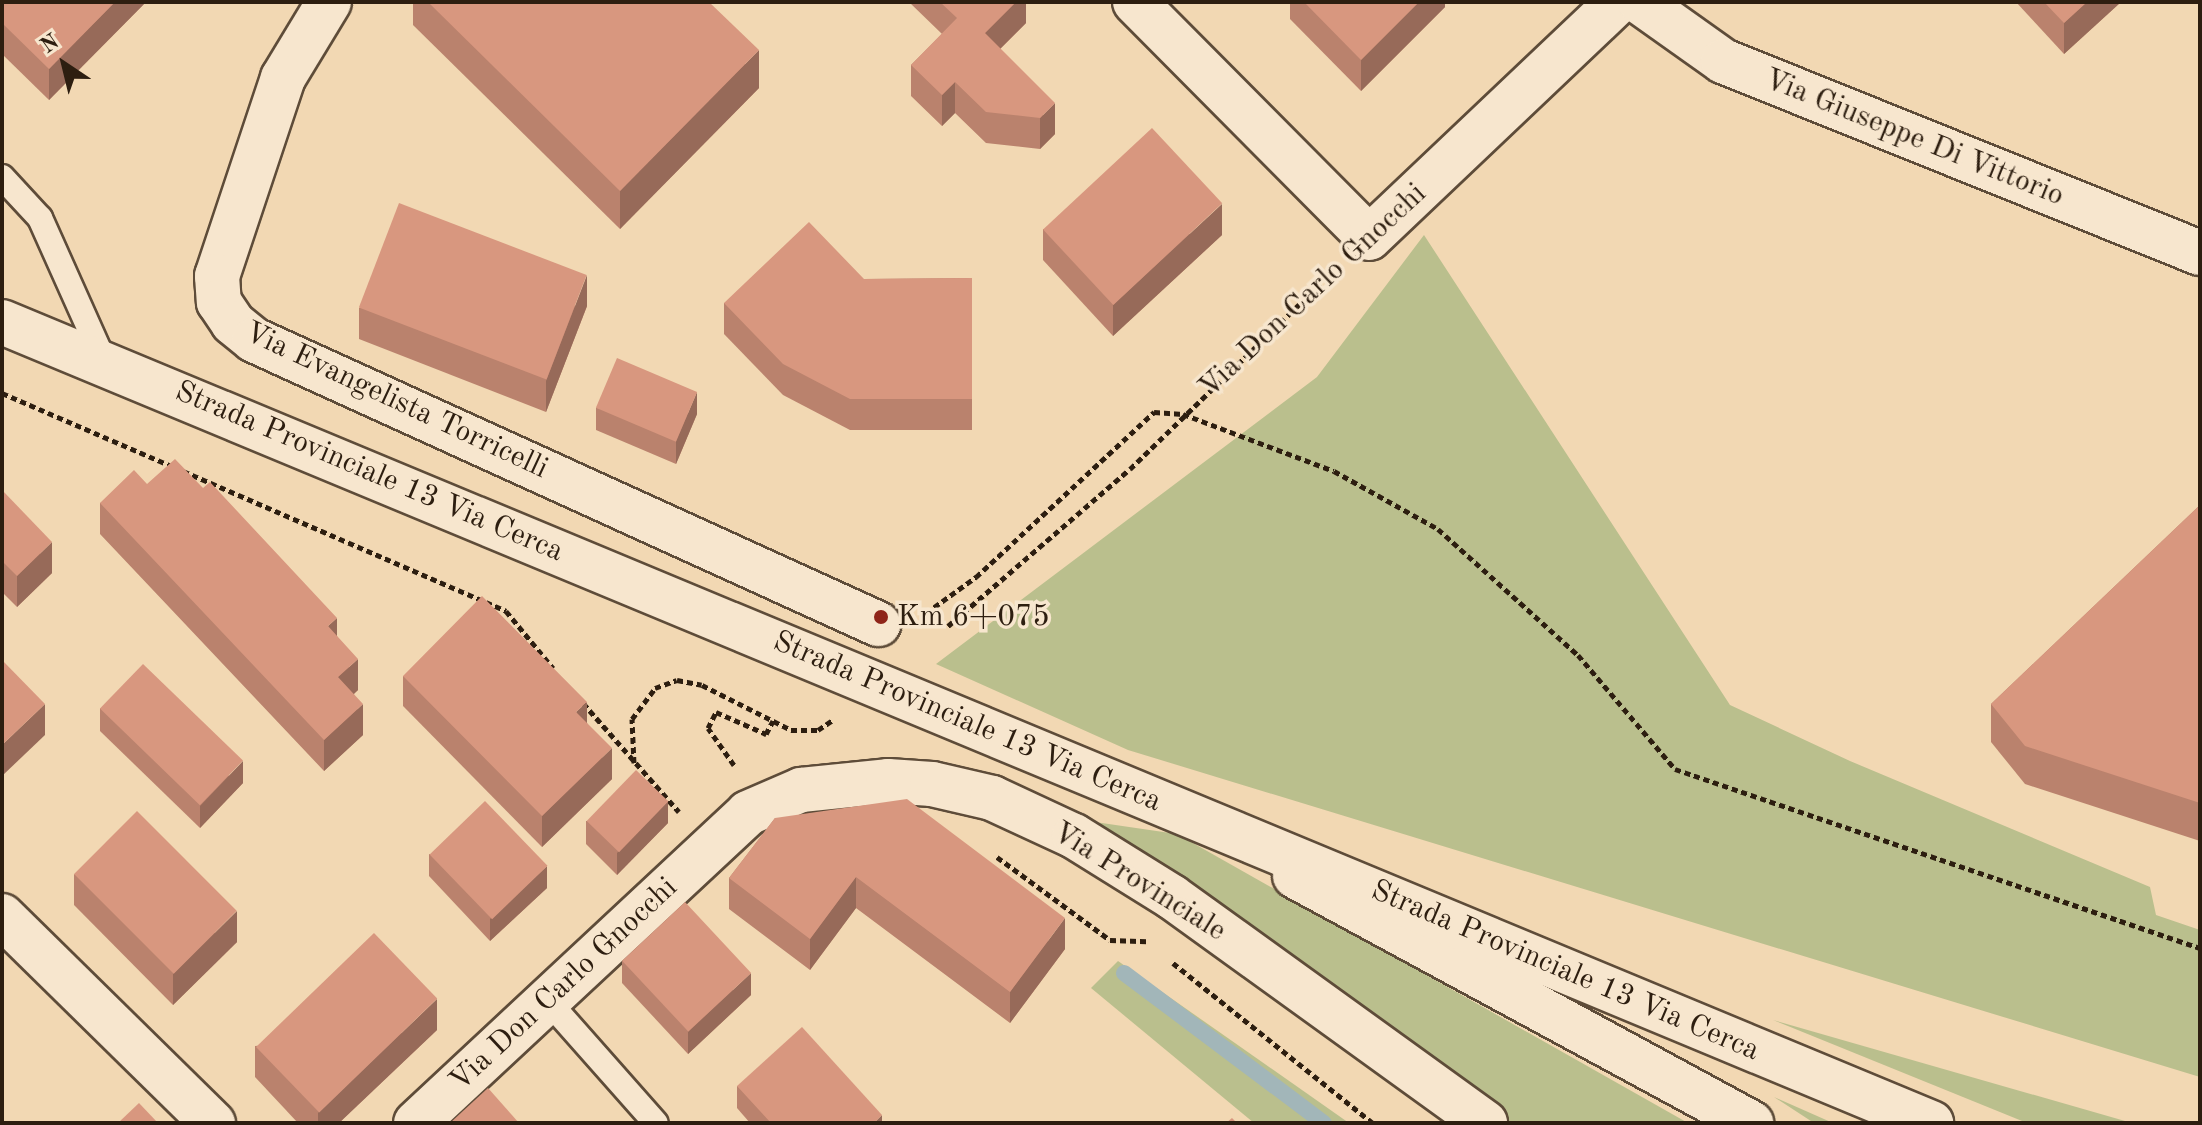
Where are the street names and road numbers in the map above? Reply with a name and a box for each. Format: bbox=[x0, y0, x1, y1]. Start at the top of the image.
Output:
street label: Via Giuseppe Di Vittorio bbox=[1759, 61, 2069, 215]
street label: Via Don Carlo Gnocchi bbox=[1192, 176, 1434, 406]
street label: Via Evangelista Torricelli bbox=[238, 315, 554, 487]
street label: Strada Provinciale 13 Via Cerca bbox=[169, 374, 569, 570]
street label: Strada Provinciale 13 Via Cerca bbox=[767, 624, 1167, 820]
street label: Via Provinciale bbox=[1046, 814, 1232, 950]
street label: Via Don Carlo Gnocchi bbox=[443, 870, 685, 1100]
street label: Strada Provinciale 13 Via Cerca bbox=[1365, 873, 1765, 1069]

